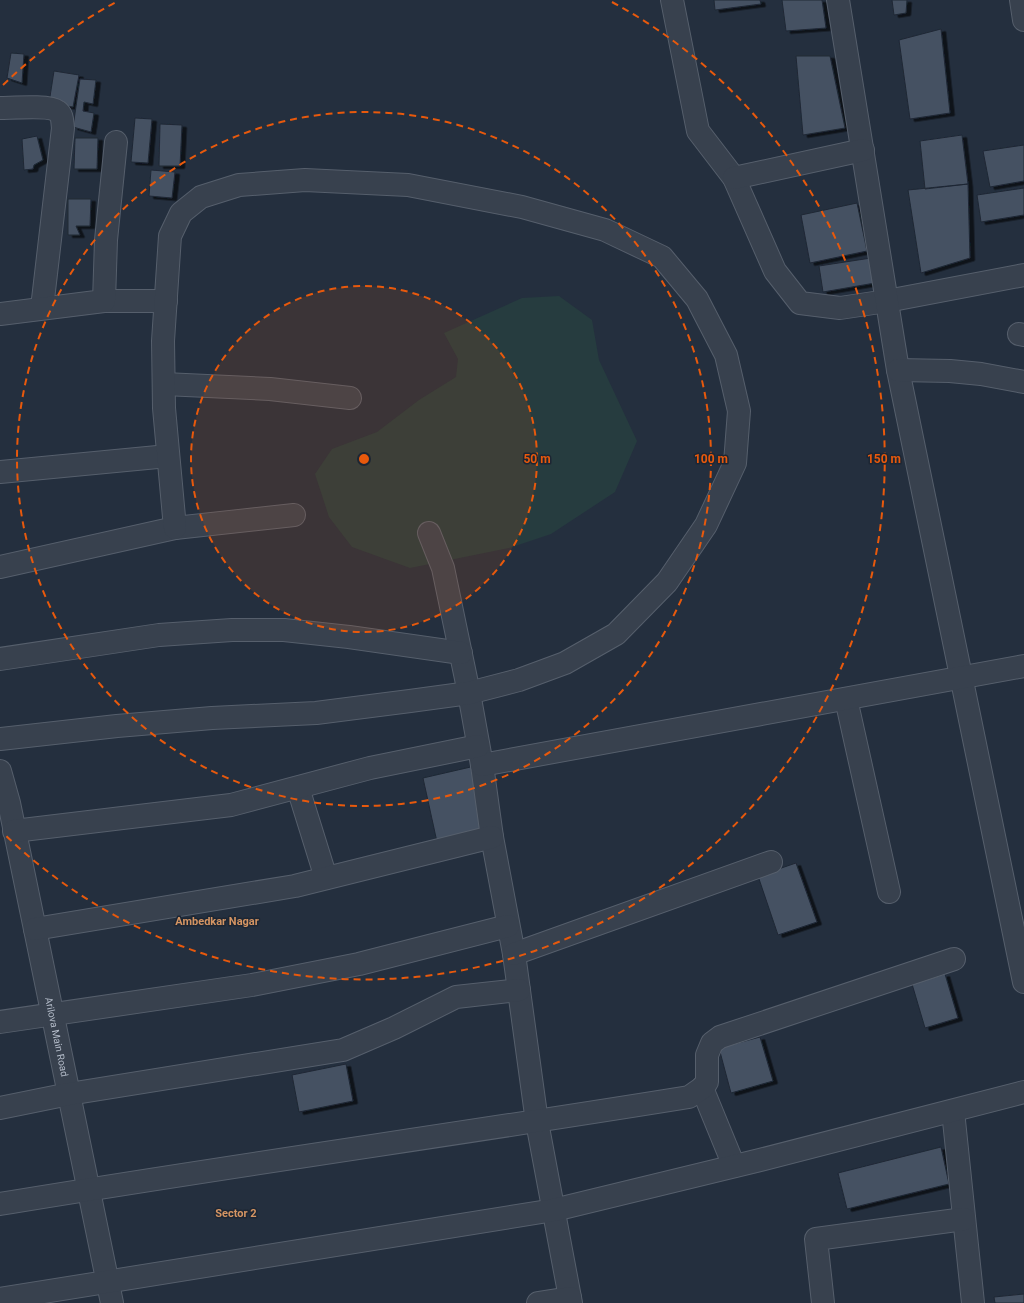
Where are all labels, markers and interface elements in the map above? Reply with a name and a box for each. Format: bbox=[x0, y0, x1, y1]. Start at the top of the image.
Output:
centre of rings bbox=[357, 452, 371, 466]
text: 50 m bbox=[523, 452, 551, 466]
text: 100 m bbox=[694, 452, 728, 466]
text: 150 m bbox=[867, 452, 901, 466]
district label: Ambedkar Nagar bbox=[175, 915, 259, 928]
street label: Arilova Main Road bbox=[43, 996, 70, 1078]
district label: Sector 2 bbox=[215, 1207, 257, 1220]

